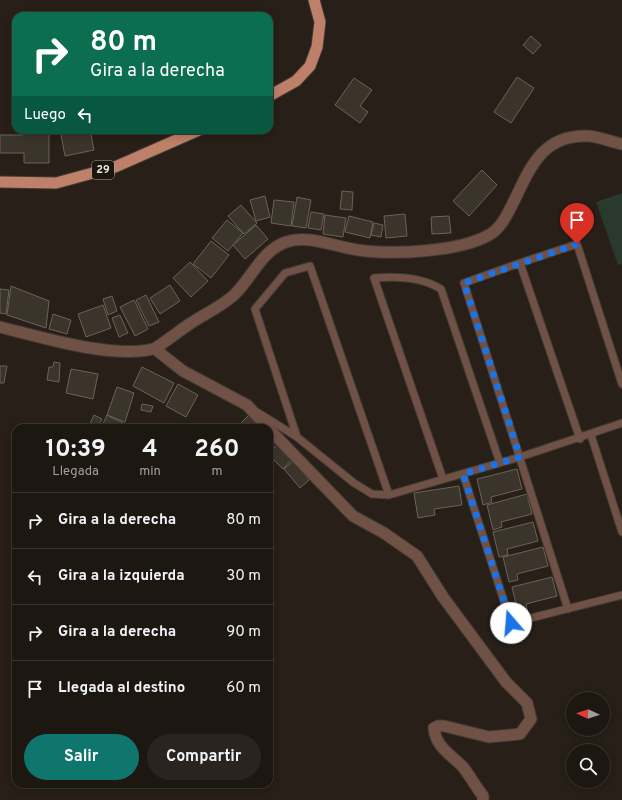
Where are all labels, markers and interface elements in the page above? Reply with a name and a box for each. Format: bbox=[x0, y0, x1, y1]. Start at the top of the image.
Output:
text: 80 m bbox=[90, 25, 157, 61]
icon: right bbox=[24, 28, 76, 80]
text: Gira a la derecha bbox=[90, 60, 225, 83]
icon: left bbox=[74, 104, 96, 126]
text: Luego bbox=[24, 106, 66, 125]
road number: 29 bbox=[92, 161, 114, 179]
pin bbox=[560, 203, 594, 244]
icon: arrive bbox=[566, 209, 588, 231]
text: 10:39 bbox=[45, 435, 106, 465]
text: 4 bbox=[142, 435, 158, 465]
text: 260 bbox=[194, 435, 240, 465]
text: Llegada bbox=[52, 464, 99, 480]
text: min bbox=[139, 464, 161, 480]
text: m bbox=[211, 464, 222, 480]
icon: right bbox=[24, 510, 46, 532]
text: Gira a la derecha bbox=[58, 511, 176, 530]
text: 80 m bbox=[226, 511, 261, 530]
icon: left bbox=[24, 566, 46, 588]
text: Gira a la izquierda bbox=[58, 567, 185, 586]
text: 30 m bbox=[226, 567, 261, 586]
position arrow bbox=[490, 602, 532, 644]
icon: right bbox=[24, 622, 46, 644]
text: Gira a la derecha bbox=[58, 623, 176, 642]
text: 90 m bbox=[226, 623, 261, 642]
icon: arrive bbox=[24, 678, 46, 700]
text: Llegada al destino bbox=[58, 679, 185, 698]
text: 60 m bbox=[226, 679, 261, 698]
north arrow bbox=[566, 692, 610, 736]
map controls bbox=[566, 692, 610, 788]
button: Salir bbox=[24, 734, 139, 780]
button: Compartir bbox=[147, 734, 261, 780]
button: search bbox=[566, 744, 610, 788]

